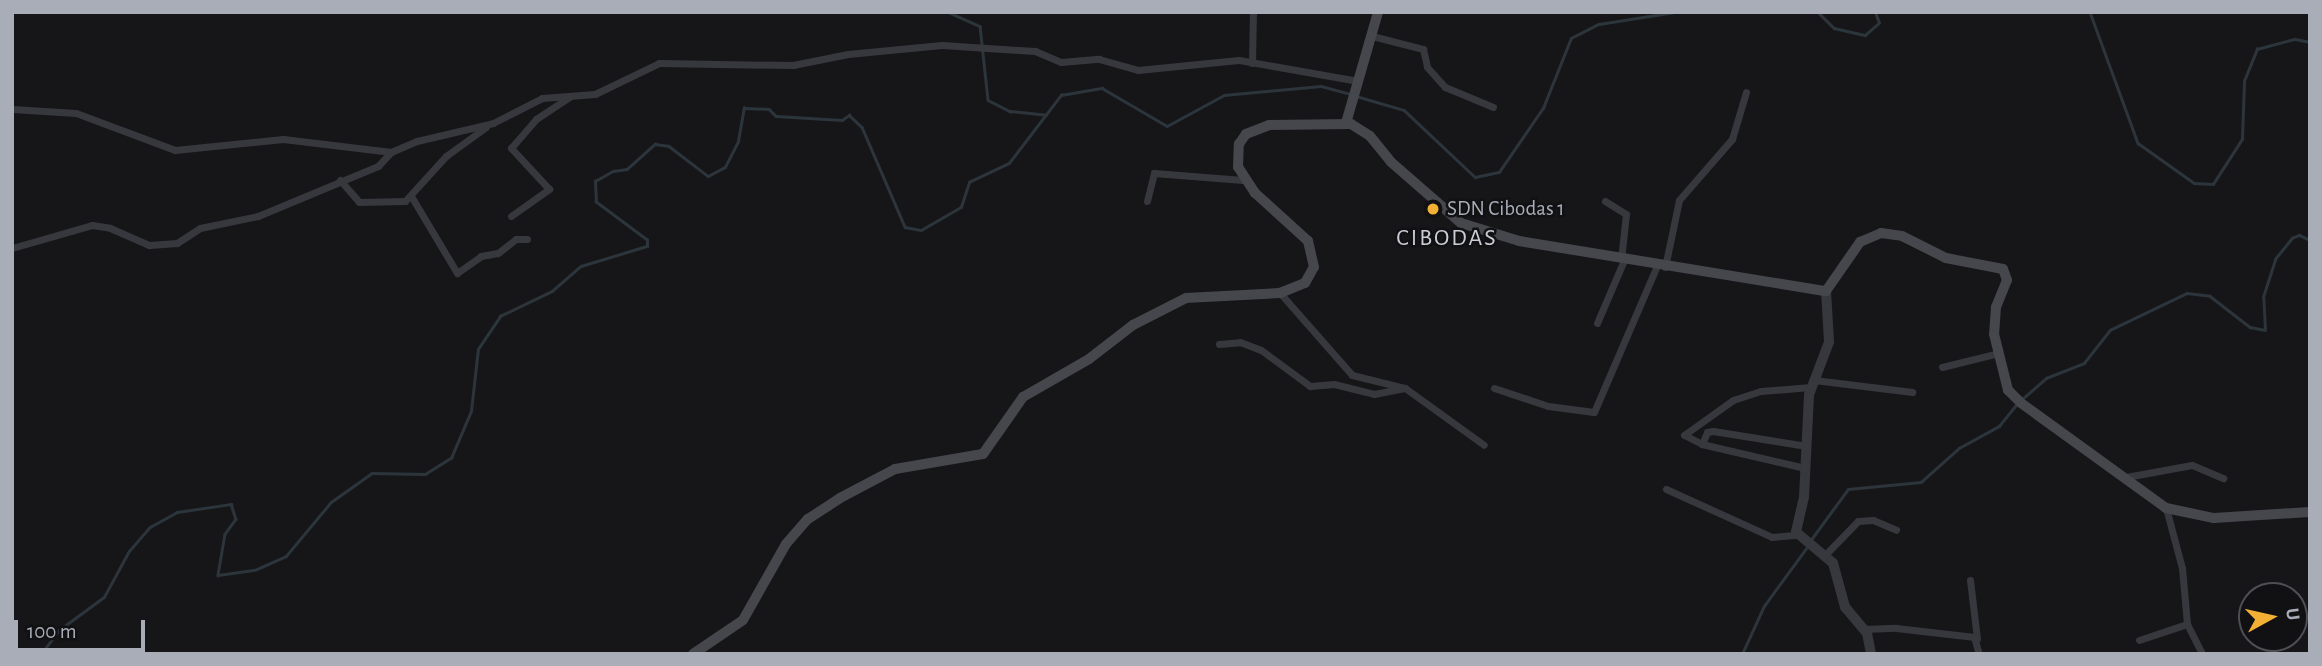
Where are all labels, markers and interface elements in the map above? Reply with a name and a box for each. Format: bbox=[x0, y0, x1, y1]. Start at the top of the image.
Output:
place label: SDN Cibodas 1 bbox=[1447, 196, 1564, 222]
marker: SDN Cibodas 1 bbox=[1425, 201, 1441, 217]
district label: CIBODAS bbox=[1397, 225, 1497, 253]
north arrow bbox=[2238, 582, 2308, 652]
scale bar bbox=[18, 606, 149, 650]
text: U bbox=[2282, 607, 2303, 622]
text: 100 m bbox=[27, 621, 77, 642]

